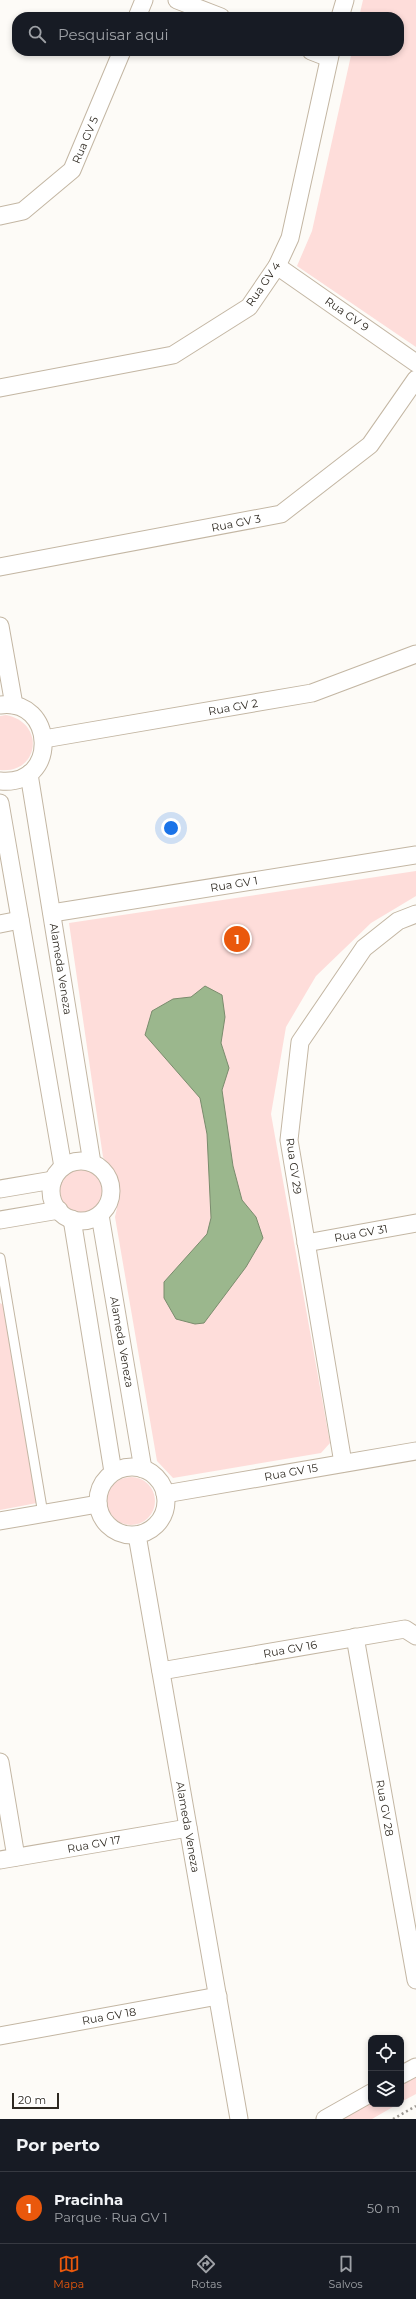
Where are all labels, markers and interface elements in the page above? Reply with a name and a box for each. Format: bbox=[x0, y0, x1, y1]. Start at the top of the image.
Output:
search box bbox=[12, 12, 404, 56]
icon: search bbox=[26, 23, 48, 45]
text: Pesquisar aqui bbox=[58, 25, 169, 44]
street label: Rua GV 5 bbox=[69, 114, 101, 166]
street label: Rua GV 4 bbox=[243, 258, 284, 309]
street label: Rua GV 9 bbox=[322, 294, 372, 334]
street label: Rua GV 3 bbox=[210, 511, 262, 535]
street label: Rua GV 2 bbox=[207, 696, 259, 718]
your location bbox=[161, 818, 181, 838]
street label: Rua GV 1 bbox=[209, 873, 259, 895]
street label: Alameda Veneza bbox=[47, 922, 75, 1016]
pin: 1 bbox=[224, 924, 250, 954]
street label: Rua GV 29 bbox=[283, 1137, 305, 1195]
street label: Rua GV 31 bbox=[333, 1221, 389, 1245]
street label: Alameda Veneza bbox=[107, 1295, 137, 1389]
street label: Rua GV 15 bbox=[263, 1460, 319, 1484]
street label: Rua GV 16 bbox=[262, 1637, 318, 1661]
street label: Rua GV 28 bbox=[373, 1779, 397, 1837]
street label: Alameda Veneza bbox=[173, 1780, 203, 1874]
street label: Rua GV 17 bbox=[66, 1832, 122, 1856]
street label: Rua GV 18 bbox=[81, 2004, 137, 2028]
map controls bbox=[368, 2035, 404, 2107]
button: locate bbox=[368, 2035, 404, 2071]
button: layers bbox=[368, 2071, 404, 2107]
scale bar bbox=[12, 2091, 59, 2110]
text: 20 m bbox=[18, 2093, 46, 2107]
text: Por perto bbox=[16, 2135, 100, 2155]
text: Pracinha bbox=[54, 2190, 123, 2209]
text: 1 bbox=[26, 2200, 32, 2216]
text: 50 m bbox=[367, 2200, 400, 2216]
text: Parque · Rua GV 1 bbox=[54, 2209, 168, 2225]
tab: Mapa bbox=[53, 2253, 84, 2291]
tab: Rotas bbox=[191, 2253, 222, 2291]
tab: Salvos bbox=[328, 2253, 363, 2291]

